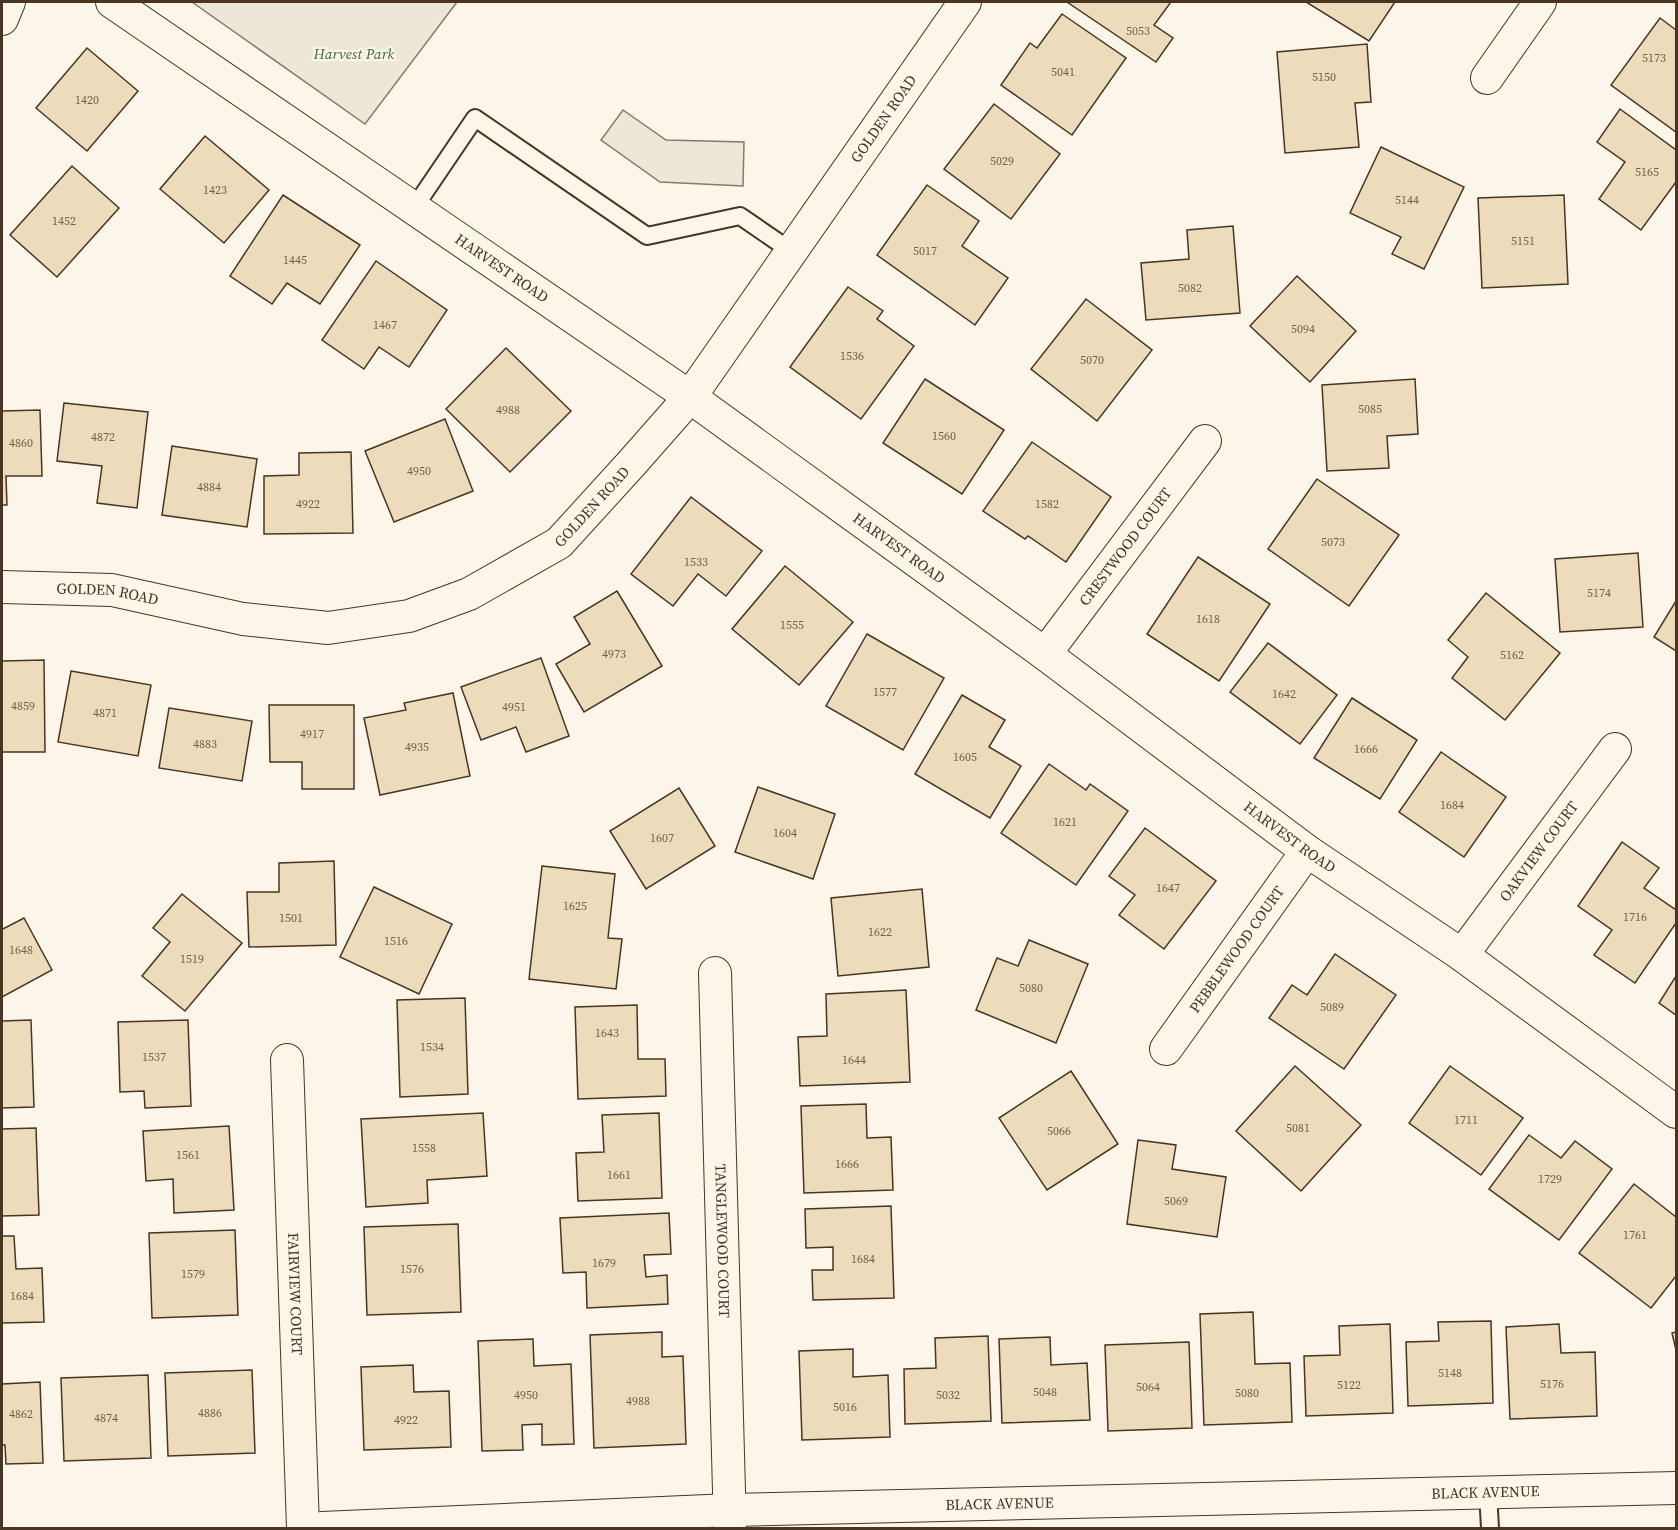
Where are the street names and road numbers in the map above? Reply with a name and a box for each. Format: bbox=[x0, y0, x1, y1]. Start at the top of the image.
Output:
street label: GOLDEN ROAD bbox=[845, 70, 921, 167]
street label: HARVEST ROAD bbox=[451, 228, 553, 307]
street label: GOLDEN ROAD bbox=[549, 461, 634, 552]
street label: CRESTWOOD COURT bbox=[1074, 483, 1176, 610]
street label: HARVEST ROAD bbox=[849, 507, 950, 588]
street label: GOLDEN ROAD bbox=[56, 577, 161, 610]
street label: HARVEST ROAD bbox=[1240, 796, 1340, 877]
street label: OAKVIEW COURT bbox=[1494, 797, 1583, 906]
street label: PEBBLEWOOD COURT bbox=[1184, 882, 1289, 1017]
street label: TANGLEWOOD COURT bbox=[710, 1164, 735, 1318]
street label: FAIRVIEW COURT bbox=[283, 1232, 308, 1355]
street label: BLACK AVENUE bbox=[1431, 1480, 1540, 1504]
street label: BLACK AVENUE bbox=[945, 1491, 1054, 1515]

